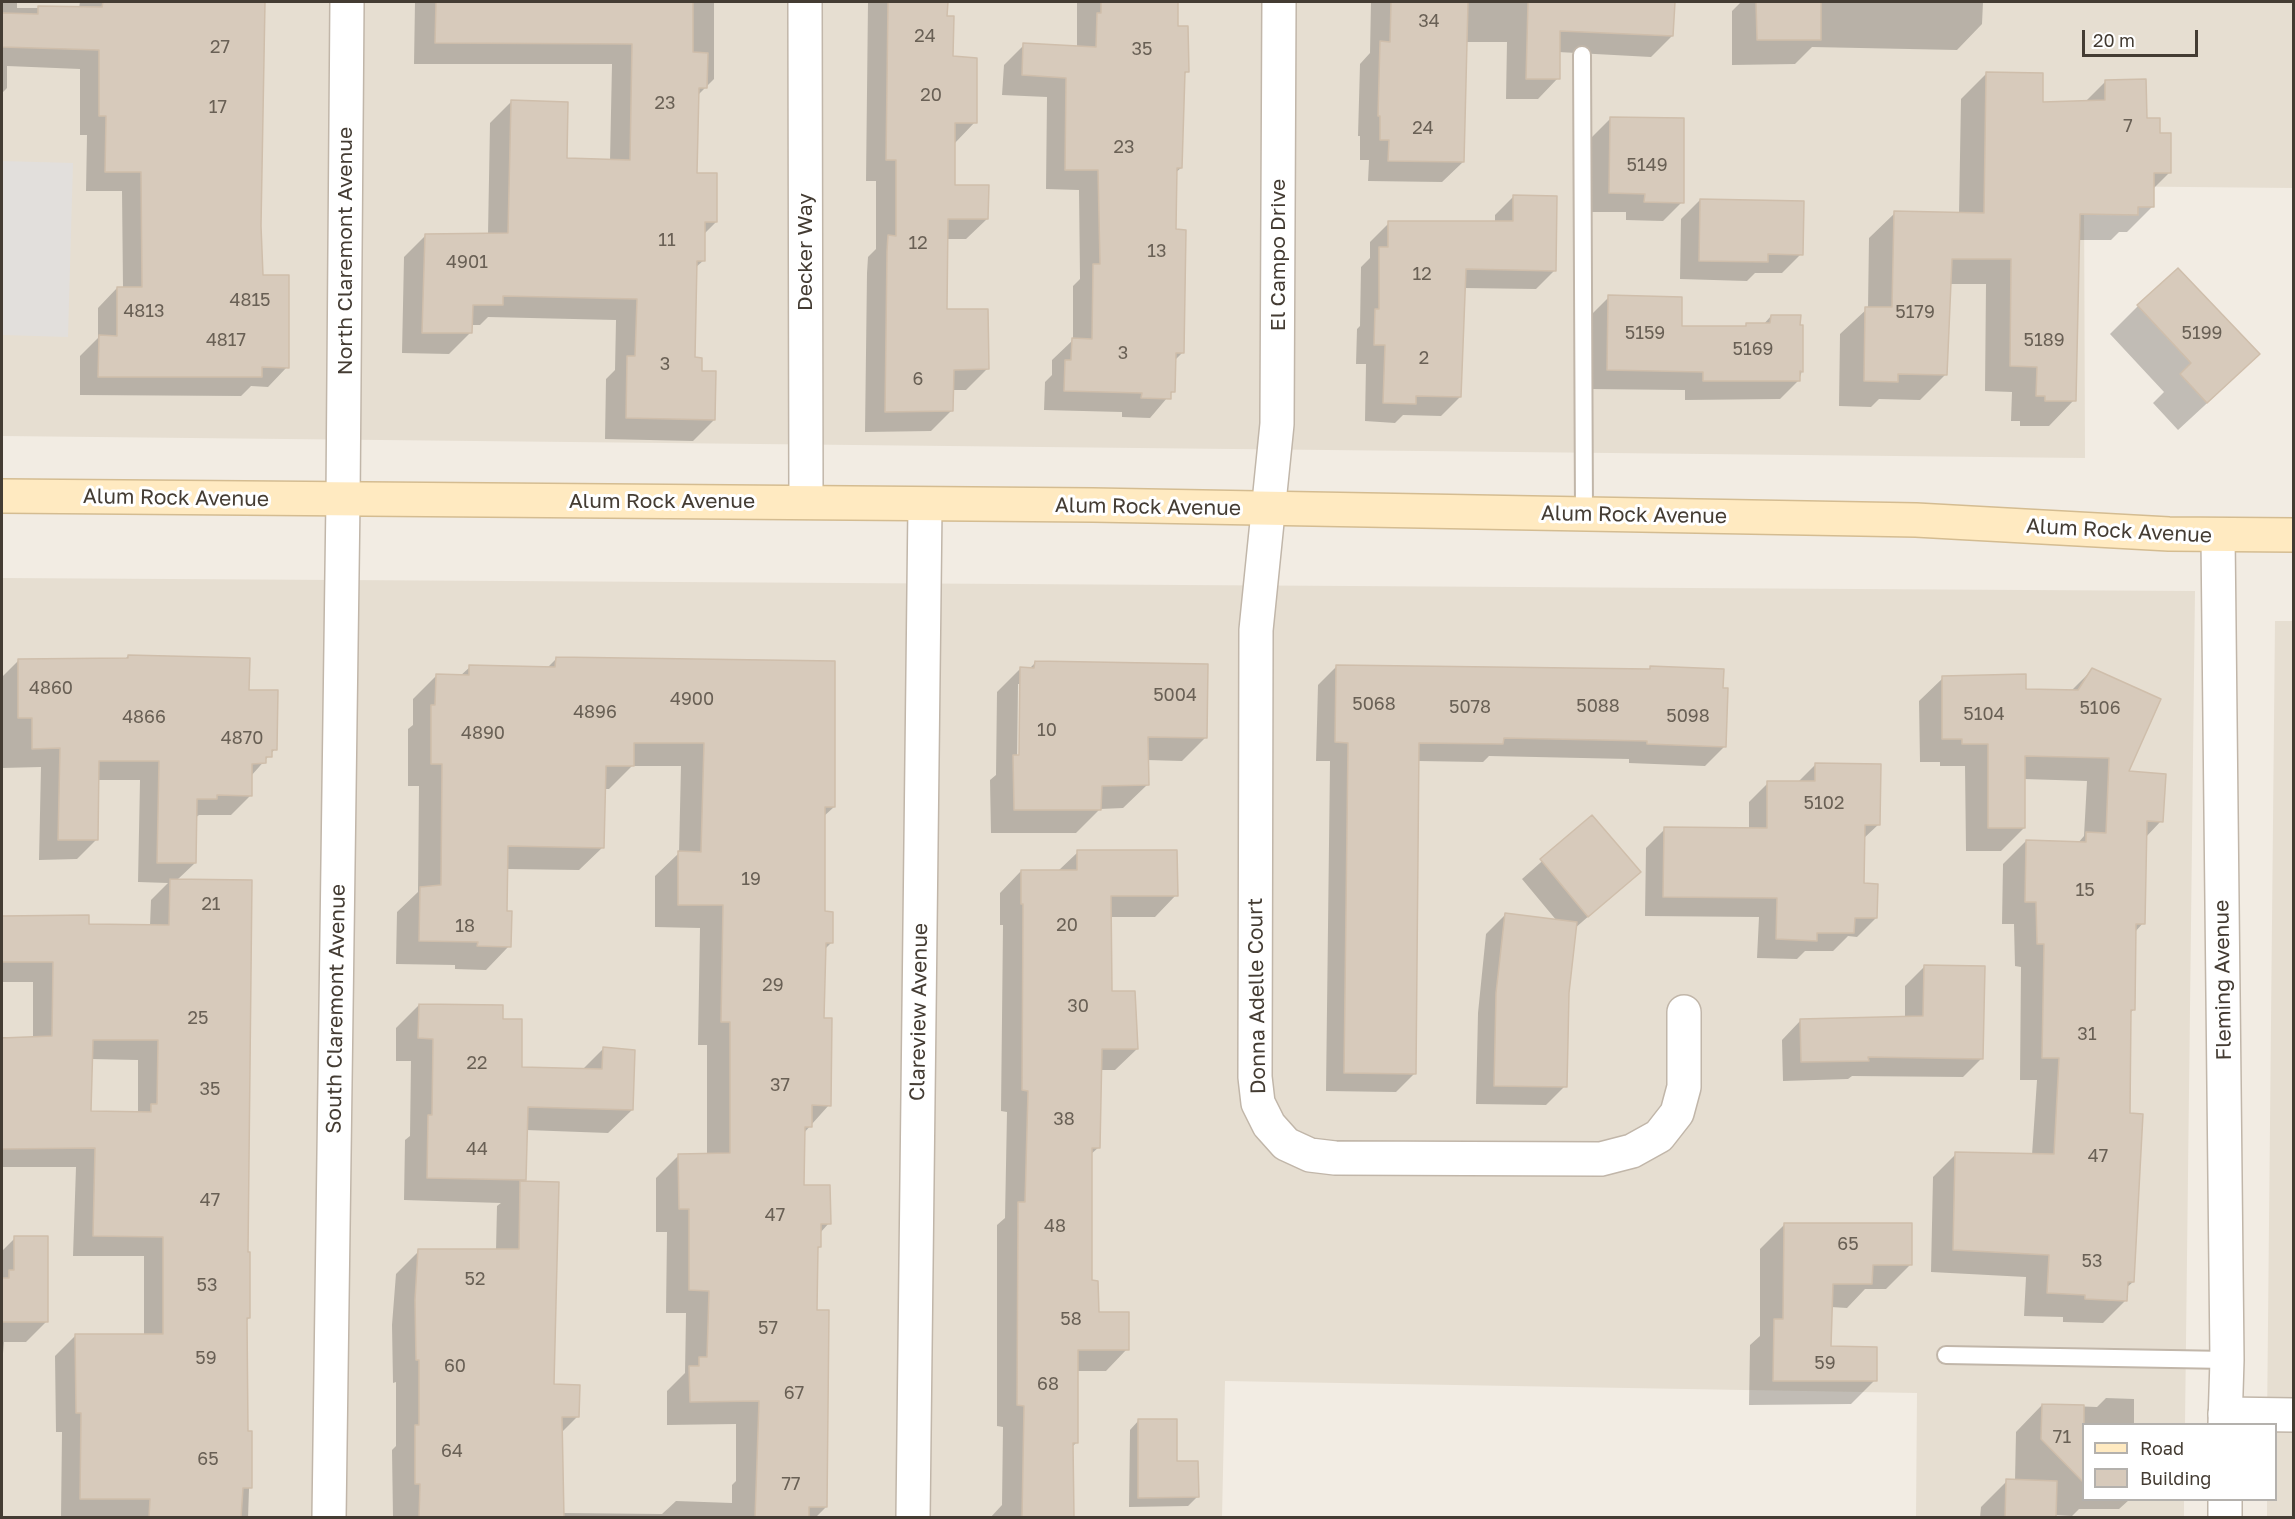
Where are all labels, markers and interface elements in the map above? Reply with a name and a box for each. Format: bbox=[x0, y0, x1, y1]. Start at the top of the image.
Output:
house number: 34 bbox=[1418, 10, 1440, 32]
scale bar bbox=[2085, 18, 2200, 56]
house number: 24 bbox=[914, 25, 936, 47]
text: 20 m bbox=[2093, 29, 2135, 51]
house number: 27 bbox=[210, 36, 230, 58]
house number: 35 bbox=[1132, 38, 1152, 60]
house number: 20 bbox=[920, 84, 942, 106]
house number: 23 bbox=[655, 92, 675, 114]
house number: 17 bbox=[209, 96, 227, 118]
house number: 7 bbox=[2123, 115, 2133, 137]
house number: 24 bbox=[1412, 117, 1434, 139]
street label: North Claremont Avenue bbox=[332, 127, 358, 375]
house number: 23 bbox=[1114, 136, 1134, 158]
house number: 5149 bbox=[1626, 154, 1668, 176]
street label: El Campo Drive bbox=[1265, 179, 1291, 331]
street label: Decker Way bbox=[792, 193, 818, 311]
house number: 11 bbox=[658, 229, 676, 251]
house number: 12 bbox=[908, 232, 928, 254]
house number: 13 bbox=[1147, 240, 1167, 262]
house number: 4901 bbox=[446, 251, 488, 273]
house number: 12 bbox=[1412, 263, 1432, 285]
house number: 4815 bbox=[229, 289, 271, 311]
house number: 4813 bbox=[123, 300, 165, 322]
house number: 5179 bbox=[1895, 301, 1935, 323]
house number: 5159 bbox=[1625, 322, 1665, 344]
house number: 5199 bbox=[2182, 322, 2222, 344]
house number: 4817 bbox=[206, 329, 246, 351]
house number: 5189 bbox=[2023, 329, 2065, 351]
house number: 5169 bbox=[1733, 338, 1773, 360]
house number: 3 bbox=[1118, 342, 1128, 364]
house number: 2 bbox=[1419, 347, 1429, 369]
house number: 3 bbox=[660, 353, 670, 375]
house number: 6 bbox=[913, 368, 923, 390]
street label: Alum Rock Avenue bbox=[83, 484, 269, 512]
street label: Alum Rock Avenue bbox=[569, 488, 755, 514]
street label: Alum Rock Avenue bbox=[1055, 493, 1241, 521]
street label: Alum Rock Avenue bbox=[1541, 501, 1727, 529]
street label: Alum Rock Avenue bbox=[2025, 514, 2213, 548]
house number: 4860 bbox=[29, 677, 73, 699]
house number: 5004 bbox=[1153, 684, 1197, 706]
house number: 4900 bbox=[670, 688, 714, 710]
house number: 5068 bbox=[1352, 693, 1396, 715]
house number: 5088 bbox=[1576, 695, 1620, 717]
house number: 5078 bbox=[1449, 696, 1491, 718]
house number: 5106 bbox=[2079, 697, 2121, 719]
house number: 4896 bbox=[573, 701, 617, 723]
house number: 5104 bbox=[1963, 703, 2005, 725]
house number: 5098 bbox=[1666, 705, 1710, 727]
house number: 4866 bbox=[122, 706, 166, 728]
house number: 10 bbox=[1037, 719, 1057, 741]
house number: 4890 bbox=[461, 722, 505, 744]
house number: 4870 bbox=[221, 727, 263, 749]
house number: 5102 bbox=[1804, 792, 1844, 814]
house number: 19 bbox=[741, 868, 761, 890]
house number: 15 bbox=[2075, 879, 2095, 901]
street label: South Claremont Avenue bbox=[321, 884, 351, 1134]
house number: 21 bbox=[201, 893, 221, 915]
street label: Donna Adelle Court bbox=[1243, 898, 1271, 1094]
street label: Fleming Avenue bbox=[2209, 899, 2237, 1061]
house number: 20 bbox=[1056, 914, 1078, 936]
house number: 18 bbox=[455, 915, 475, 937]
street label: Clareview Avenue bbox=[905, 923, 933, 1101]
house number: 29 bbox=[762, 974, 784, 996]
house number: 30 bbox=[1067, 995, 1089, 1017]
house number: 25 bbox=[188, 1007, 208, 1029]
house number: 31 bbox=[2077, 1023, 2097, 1045]
house number: 22 bbox=[467, 1052, 487, 1074]
house number: 37 bbox=[770, 1074, 790, 1096]
house number: 35 bbox=[200, 1078, 220, 1100]
house number: 38 bbox=[1053, 1108, 1075, 1130]
house number: 44 bbox=[466, 1138, 488, 1160]
house number: 47 bbox=[2088, 1145, 2108, 1167]
house number: 47 bbox=[200, 1189, 220, 1211]
house number: 47 bbox=[765, 1204, 785, 1226]
house number: 48 bbox=[1044, 1215, 1066, 1237]
house number: 65 bbox=[1837, 1233, 1859, 1255]
house number: 53 bbox=[2082, 1250, 2102, 1272]
house number: 52 bbox=[465, 1268, 485, 1290]
house number: 53 bbox=[197, 1274, 217, 1296]
house number: 58 bbox=[1060, 1308, 1082, 1330]
house number: 57 bbox=[758, 1317, 778, 1339]
house number: 59 bbox=[195, 1347, 217, 1369]
house number: 59 bbox=[1814, 1352, 1836, 1374]
house number: 60 bbox=[444, 1355, 466, 1377]
house number: 68 bbox=[1037, 1373, 1059, 1395]
house number: 67 bbox=[784, 1382, 804, 1404]
legend bbox=[2082, 1423, 2277, 1501]
house number: 71 bbox=[2053, 1426, 2071, 1448]
text: Road bbox=[2140, 1437, 2184, 1459]
house number: 64 bbox=[441, 1440, 463, 1462]
house number: 65 bbox=[197, 1448, 219, 1470]
text: Building bbox=[2140, 1467, 2211, 1489]
house number: 77 bbox=[781, 1473, 801, 1495]

